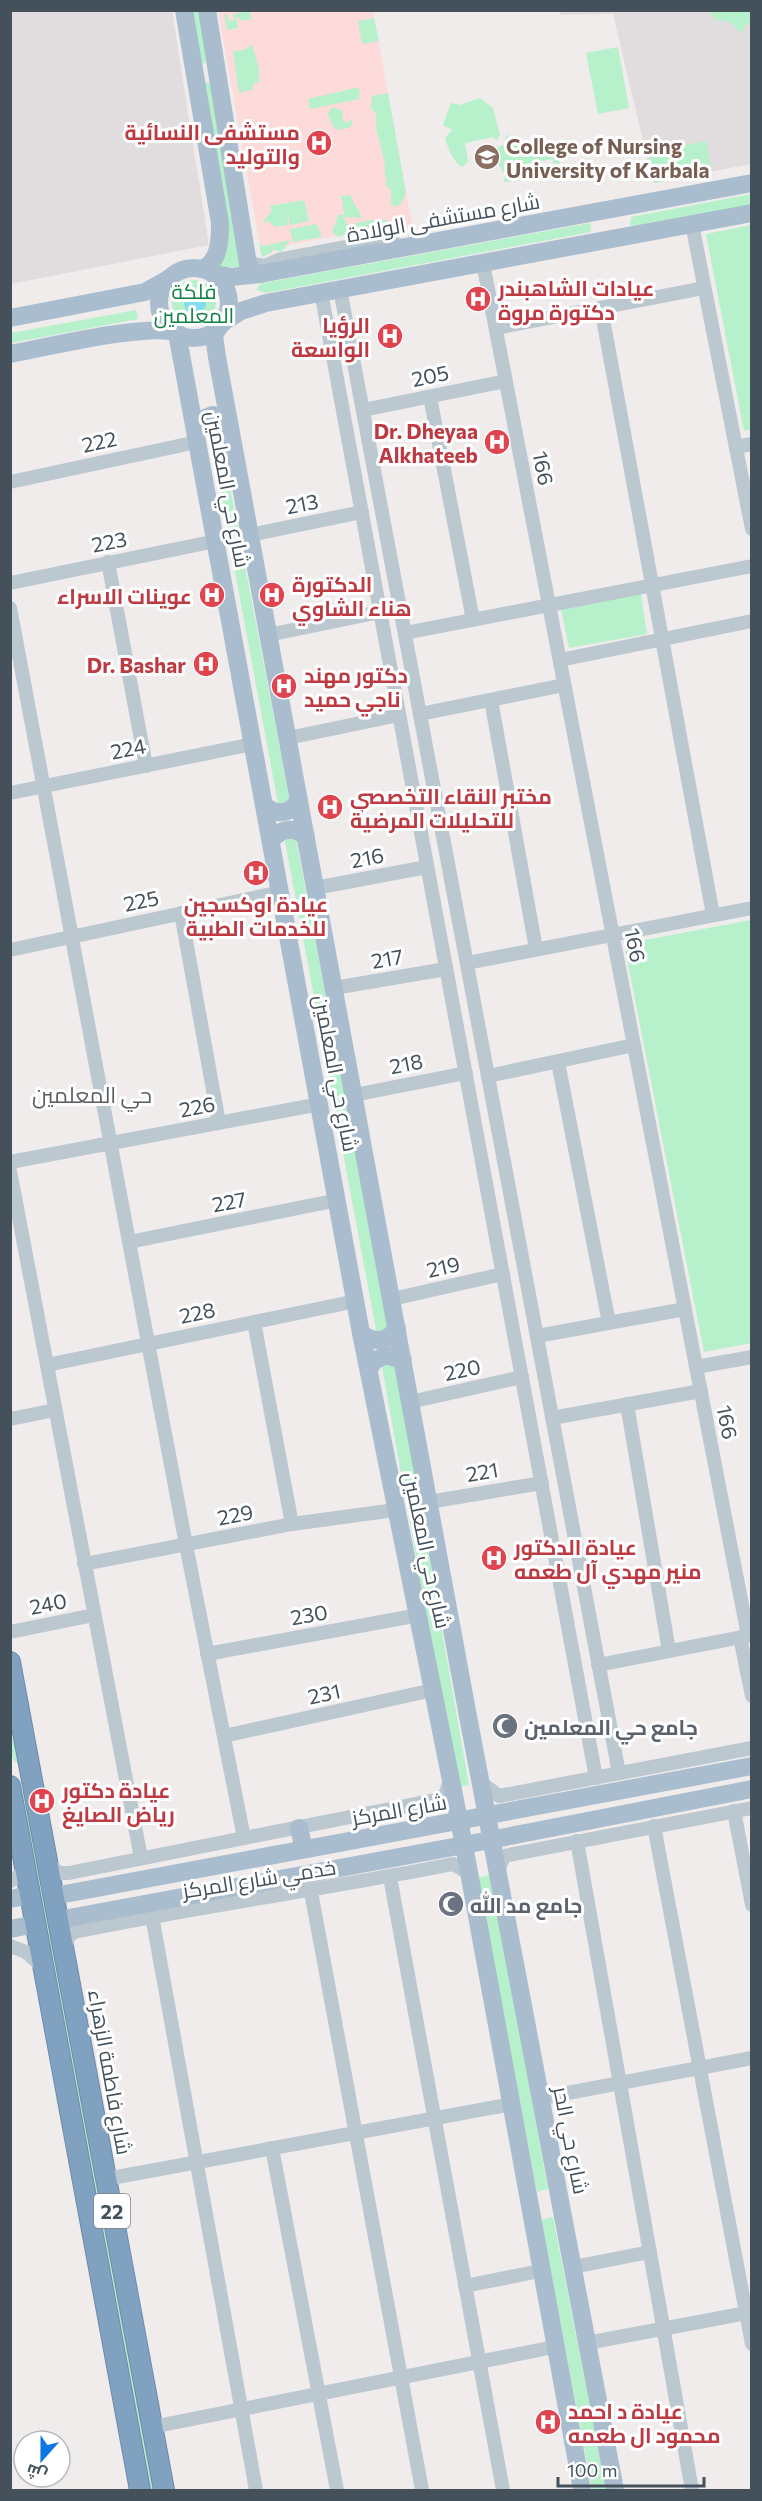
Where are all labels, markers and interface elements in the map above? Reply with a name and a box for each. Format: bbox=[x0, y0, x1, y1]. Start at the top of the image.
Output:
place label: مستشفى النسائية والتوليد bbox=[124, 119, 300, 170]
hospital icon: مستشفى النسائية والتوليد bbox=[304, 128, 334, 158]
place label: College of Nursing University of Karbala bbox=[506, 133, 710, 182]
school or university icon: College of Nursing University of Karbala bbox=[472, 142, 502, 172]
street label: شارع مستشفى الولادة bbox=[344, 188, 542, 249]
place label: عيادات الشاهبندر دكتورة مروة bbox=[497, 275, 654, 326]
park label: فلكة المعلمين bbox=[154, 278, 234, 329]
hospital icon: عيادات الشاهبندر دكتورة مروة bbox=[463, 284, 493, 314]
place label: الرؤيا الواسعة bbox=[291, 312, 370, 363]
hospital icon: الرؤيا الواسعة bbox=[375, 321, 405, 351]
street label: 205 bbox=[409, 359, 451, 391]
street label: شارع حي المعلمين bbox=[197, 408, 256, 571]
place label: Dr. Dheyaa Alkhateeb bbox=[374, 418, 478, 467]
street label: 222 bbox=[79, 425, 119, 457]
hospital icon: Dr. Dheyaa Alkhateeb bbox=[482, 427, 512, 457]
street label: 166 bbox=[528, 449, 560, 487]
street label: 213 bbox=[284, 488, 320, 518]
street label: 223 bbox=[89, 525, 129, 557]
place label: الدكتورة هناء الشاوي bbox=[292, 571, 412, 626]
hospital icon: عوينات الاسراء bbox=[197, 580, 227, 610]
hospital icon: الدكتورة هناء الشاوي bbox=[257, 580, 287, 610]
place label: عوينات الاسراء bbox=[57, 583, 192, 610]
hospital icon: Dr. Bashar bbox=[191, 649, 221, 679]
place label: Dr. Bashar bbox=[87, 652, 186, 677]
place label: دكتور مهند ناجي حميد bbox=[304, 662, 408, 717]
hospital icon: دكتور مهند ناجي حميد bbox=[269, 671, 299, 701]
street label: 224 bbox=[108, 732, 148, 764]
place label: مختبر النقاء التخصصي للتحليلات المرضية bbox=[350, 783, 552, 833]
hospital icon: مختبر النقاء التخصصي للتحليلات المرضية bbox=[315, 792, 345, 822]
street label: 216 bbox=[348, 842, 386, 872]
hospital icon: عيادة اوكسجين للخدمات الطبية bbox=[241, 858, 271, 888]
street label: 225 bbox=[121, 884, 161, 916]
place label: عيادة اوكسجين للخدمات الطبية bbox=[184, 891, 328, 941]
street label: 166 bbox=[620, 926, 652, 964]
street label: 217 bbox=[369, 943, 405, 973]
street label: شارع حي المعلمين bbox=[305, 992, 364, 1155]
street label: 218 bbox=[387, 1048, 425, 1078]
district label: حي المعلمين bbox=[32, 1081, 152, 1112]
street label: 226 bbox=[177, 1090, 217, 1122]
street label: 227 bbox=[210, 1185, 248, 1217]
street label: 219 bbox=[424, 1250, 462, 1282]
street label: 228 bbox=[177, 1296, 217, 1328]
street label: 220 bbox=[441, 1353, 483, 1385]
street label: 166 bbox=[712, 1403, 744, 1441]
street label: 221 bbox=[464, 1456, 500, 1486]
street label: شارع حي المعلمين bbox=[394, 1469, 457, 1632]
street label: 229 bbox=[215, 1498, 255, 1530]
place label: عيادة الدكتور منير مهدي آل طعمه bbox=[513, 1534, 702, 1589]
hospital icon: عيادة الدكتور منير مهدي آل طعمه bbox=[479, 1543, 509, 1573]
street label: 240 bbox=[27, 1587, 69, 1619]
street label: 230 bbox=[288, 1598, 330, 1630]
street label: 231 bbox=[305, 1677, 343, 1709]
mosque icon: جامع حي المعلمين bbox=[490, 1711, 520, 1741]
place label: جامع حي المعلمين bbox=[524, 1714, 698, 1745]
place label: عيادة دكتور رياض الصايغ bbox=[61, 1777, 175, 1829]
hospital icon: عيادة دكتور رياض الصايغ bbox=[27, 1786, 57, 1816]
street label: شارع المركز bbox=[349, 1788, 449, 1833]
street label: خدمي شارع المركز bbox=[180, 1854, 338, 1908]
mosque icon: جامع مد الله bbox=[436, 1889, 466, 1919]
place label: جامع مد الله bbox=[470, 1891, 582, 1920]
street label: شارع فاطمة الزهراء bbox=[81, 1987, 138, 2157]
street label: شارع حي الحر bbox=[544, 2083, 595, 2197]
road number: 22 bbox=[94, 2194, 130, 2228]
place label: عيادة د احمد محمود ال طعمه bbox=[568, 2398, 721, 2449]
hospital icon: عيادة د احمد محمود ال طعمه bbox=[533, 2407, 563, 2437]
north arrow bbox=[12, 2429, 72, 2489]
scale bar bbox=[558, 2450, 704, 2488]
text: 100 m bbox=[567, 2459, 617, 2481]
text: ش bbox=[23, 2460, 50, 2486]

